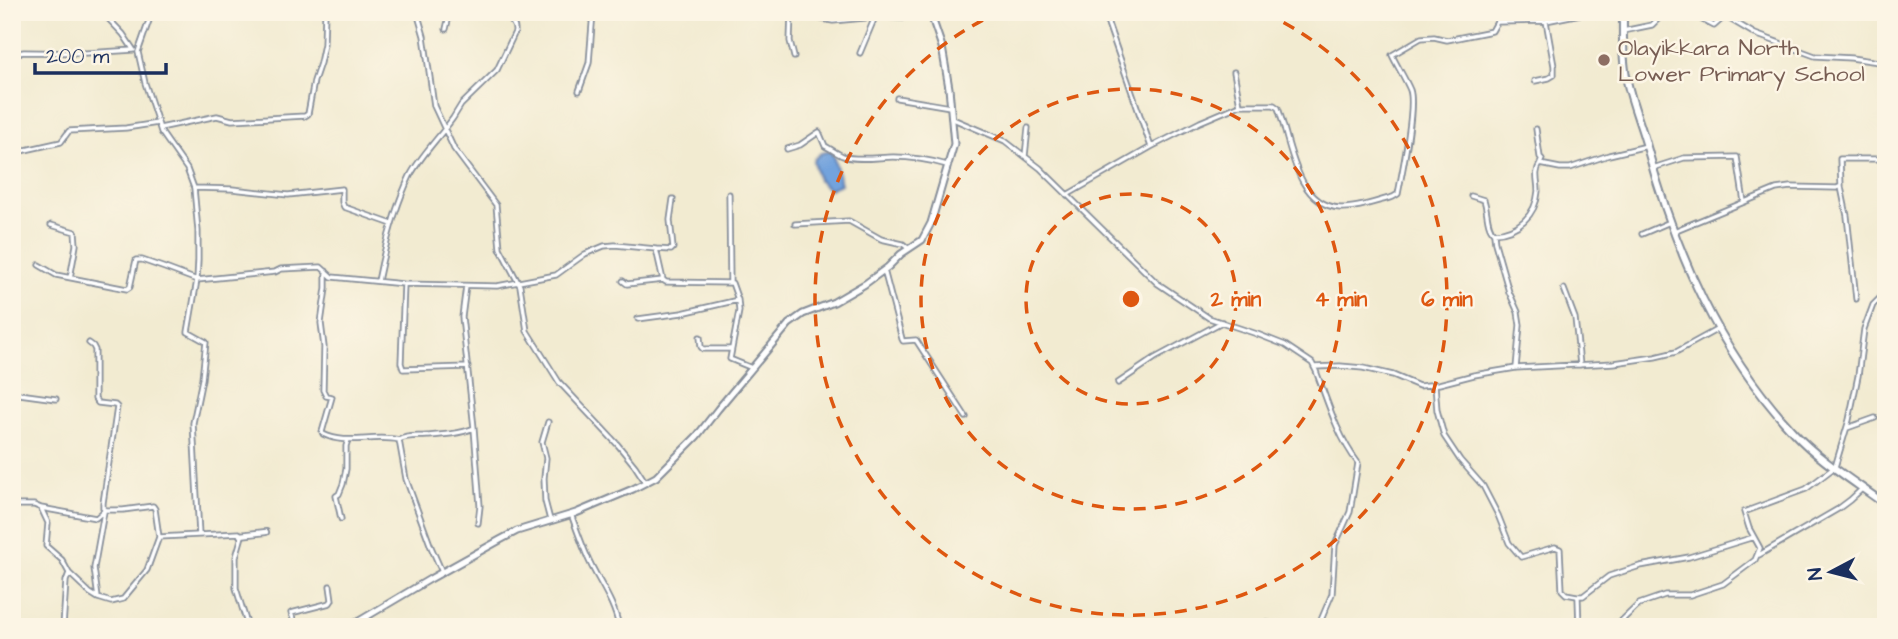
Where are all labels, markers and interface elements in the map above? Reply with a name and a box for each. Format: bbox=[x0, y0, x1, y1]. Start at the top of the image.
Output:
scale bar bbox=[35, 32, 166, 76]
place label: Olayikkara North Lower Primary School bbox=[1618, 32, 1865, 91]
text: 200 m bbox=[46, 42, 110, 71]
marker: Olayikkara North Lower Primary School bbox=[1596, 52, 1612, 68]
text: 2 min bbox=[1210, 285, 1262, 314]
text: 4 min bbox=[1315, 285, 1368, 314]
text: 6 min bbox=[1421, 285, 1473, 314]
centre of rings bbox=[1119, 287, 1143, 311]
north arrow bbox=[1797, 538, 1867, 608]
text: N bbox=[1801, 566, 1830, 581]

